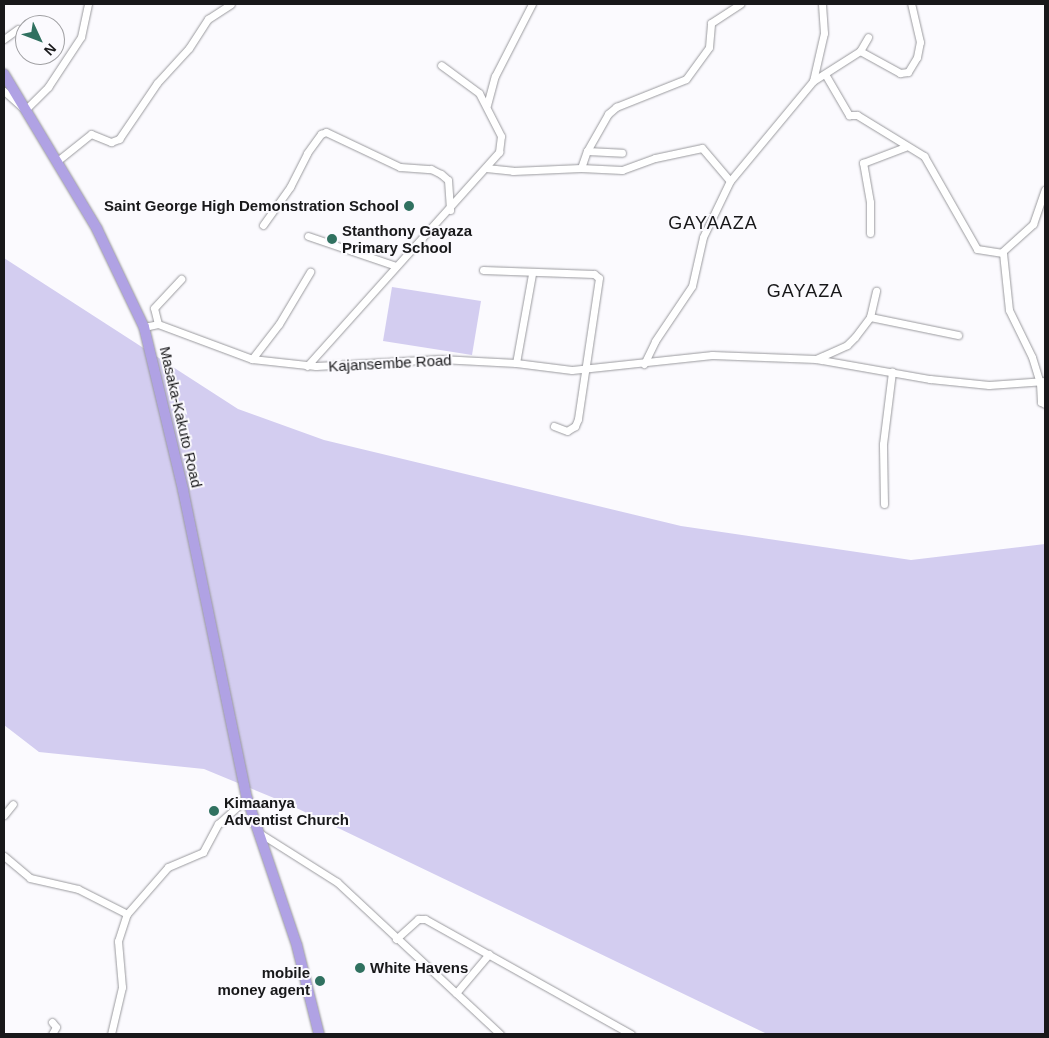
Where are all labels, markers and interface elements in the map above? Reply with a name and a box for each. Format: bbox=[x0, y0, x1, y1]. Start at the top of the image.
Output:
north arrow bbox=[15, 15, 65, 65]
text: N bbox=[41, 40, 60, 59]
place label: Saint George High Demonstration School bbox=[104, 197, 399, 215]
marker: Saint George High Demonstration School bbox=[403, 200, 415, 212]
district label: GAYAAZA bbox=[667, 212, 759, 234]
place label: Stanthony Gayaza Primary School bbox=[342, 221, 472, 256]
marker: Stanthony Gayaza Primary School bbox=[326, 233, 338, 245]
district label: GAYAZA bbox=[766, 280, 844, 302]
street label: Masaka-Kakuto Road bbox=[156, 345, 206, 489]
street label: Kajansembe Road bbox=[328, 351, 452, 375]
place label: Kimaanya Adventist Church bbox=[224, 793, 349, 828]
marker: Kimaanya Adventist Church bbox=[208, 805, 220, 817]
place label: White Havens bbox=[370, 959, 468, 977]
marker: White Havens bbox=[354, 962, 366, 974]
place label: mobile money agent bbox=[217, 963, 310, 998]
marker: mobile money agent bbox=[314, 975, 326, 987]

